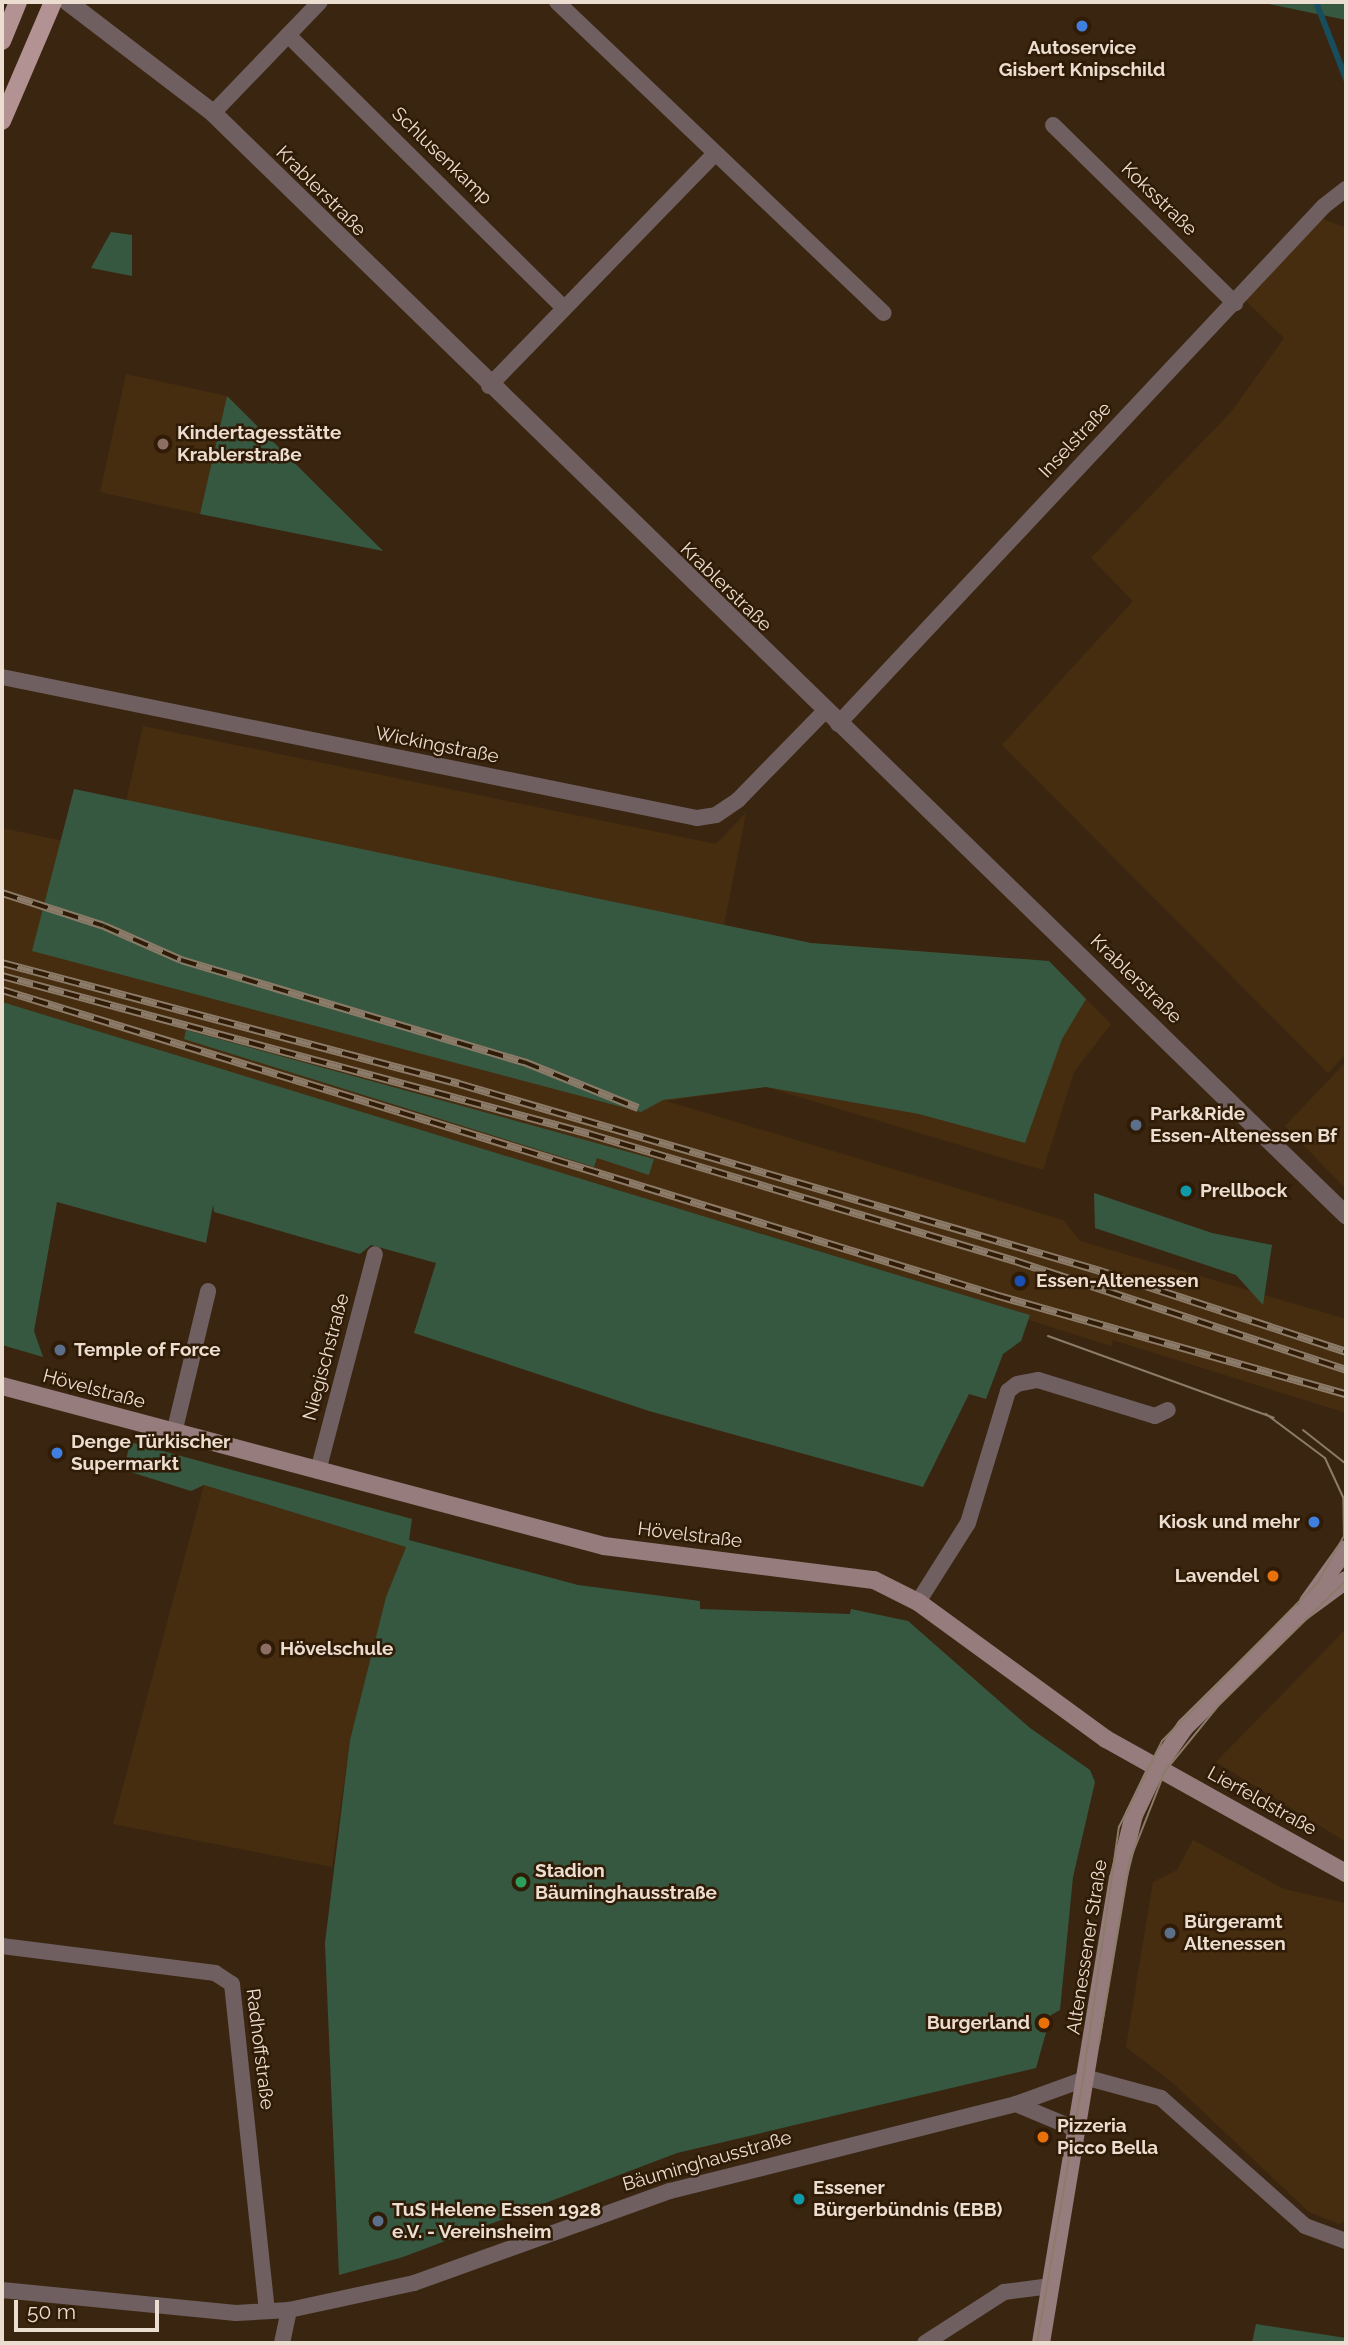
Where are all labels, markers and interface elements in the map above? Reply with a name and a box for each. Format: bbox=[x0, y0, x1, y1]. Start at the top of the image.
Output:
marker: Autoservice Gisbert Knipschild bbox=[1074, 18, 1090, 34]
place label: Autoservice Gisbert Knipschild bbox=[999, 37, 1165, 81]
street label: Schlusenkamp bbox=[387, 102, 497, 210]
street label: Krablerstraße bbox=[271, 141, 371, 241]
street label: Koksstraße bbox=[1116, 157, 1202, 241]
street label: Inselstraße bbox=[1034, 397, 1116, 483]
place label: Kindertagesstätte Krablerstraße bbox=[177, 422, 341, 466]
marker: Kindertagesstätte Krablerstraße bbox=[155, 436, 171, 452]
street label: Krablerstraße bbox=[676, 538, 776, 636]
street label: Wickingstraße bbox=[373, 722, 501, 768]
street label: Krablerstraße bbox=[1086, 930, 1186, 1028]
place label: Park&Ride Essen-Altenessen Bf bbox=[1150, 1103, 1337, 1147]
marker: Park&Ride Essen-Altenessen Bf bbox=[1128, 1117, 1144, 1133]
place label: Prellbock bbox=[1200, 1180, 1287, 1202]
marker: Prellbock bbox=[1178, 1183, 1194, 1199]
place label: Essen-Altenessen bbox=[1036, 1270, 1199, 1292]
marker: Essen-Altenessen bbox=[1010, 1271, 1030, 1291]
street label: Niegischstraße bbox=[298, 1291, 354, 1423]
place label: Temple of Force bbox=[74, 1339, 221, 1361]
marker: Temple of Force bbox=[52, 1342, 68, 1358]
street label: Hövelstraße bbox=[40, 1364, 148, 1414]
place label: Denge Türkischer Supermarkt bbox=[71, 1431, 231, 1475]
marker: Denge Türkischer Supermarkt bbox=[49, 1445, 65, 1461]
place label: Kiosk und mehr bbox=[1158, 1511, 1300, 1533]
marker: Kiosk und mehr bbox=[1306, 1514, 1322, 1530]
street label: Hövelstraße bbox=[636, 1517, 744, 1553]
place label: Lavendel bbox=[1175, 1565, 1259, 1587]
marker: Lavendel bbox=[1265, 1568, 1281, 1584]
place label: Hövelschule bbox=[280, 1638, 393, 1660]
marker: Hövelschule bbox=[258, 1641, 274, 1657]
street label: Lierfeldstraße bbox=[1203, 1762, 1321, 1840]
street label: Altenessener Straße bbox=[1062, 1858, 1112, 2036]
place label: Stadion Bäuminghausstraße bbox=[535, 1860, 717, 1904]
marker: Stadion Bäuminghausstraße bbox=[513, 1874, 529, 1890]
place label: Bürgeramt Altenessen bbox=[1184, 1911, 1286, 1955]
marker: Bürgeramt Altenessen bbox=[1162, 1925, 1178, 1941]
street label: Radhoffstraße bbox=[241, 1987, 279, 2111]
place label: Burgerland bbox=[927, 2012, 1030, 2034]
marker: Burgerland bbox=[1036, 2015, 1052, 2031]
place label: Pizzeria Picco Bella bbox=[1057, 2115, 1158, 2159]
street label: Bäuminghausstraße bbox=[620, 2126, 794, 2196]
marker: Pizzeria Picco Bella bbox=[1035, 2129, 1051, 2145]
place label: Essener Bürgerbündnis (EBB) bbox=[813, 2177, 1002, 2221]
marker: Essener Bürgerbündnis (EBB) bbox=[791, 2191, 807, 2207]
place label: TuS Helene Essen 1928 e.V. - Vereinsheim bbox=[392, 2199, 601, 2243]
marker: TuS Helene Essen 1928 e.V. - Vereinsheim bbox=[370, 2213, 386, 2229]
scale bar bbox=[18, 2286, 163, 2330]
text: 50 m bbox=[27, 2299, 76, 2324]

